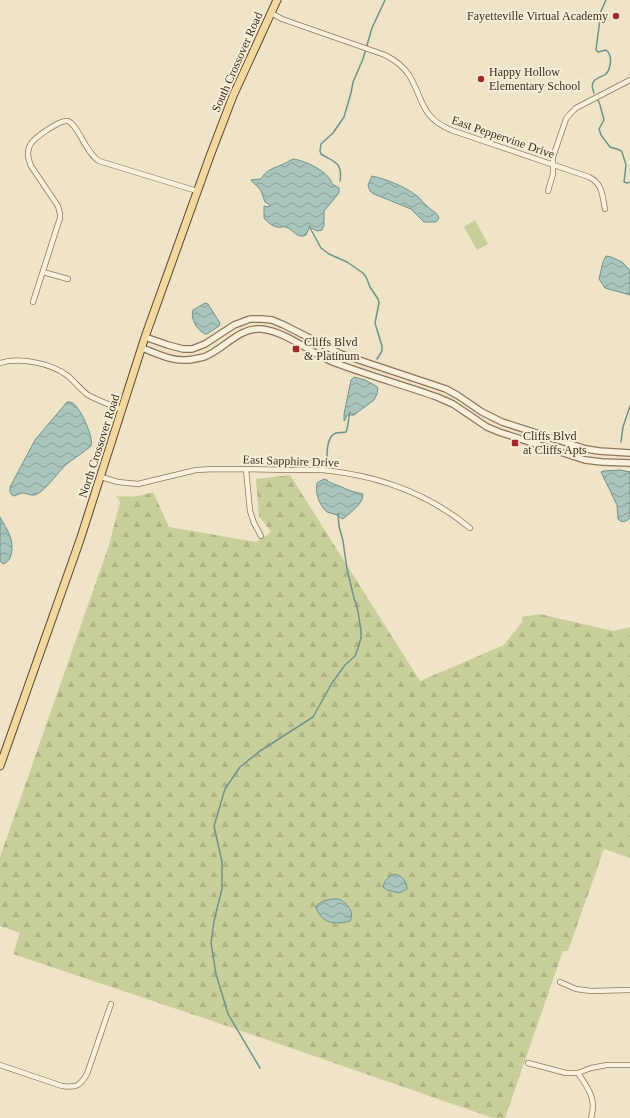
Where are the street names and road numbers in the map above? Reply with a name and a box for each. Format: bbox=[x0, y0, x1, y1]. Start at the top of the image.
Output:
street label: South Crossover Road bbox=[209, 10, 265, 114]
street label: East Peppervine Drive bbox=[450, 113, 556, 161]
street label: North Crossover Road bbox=[76, 392, 122, 500]
street label: East Sapphire Drive bbox=[242, 452, 340, 470]

